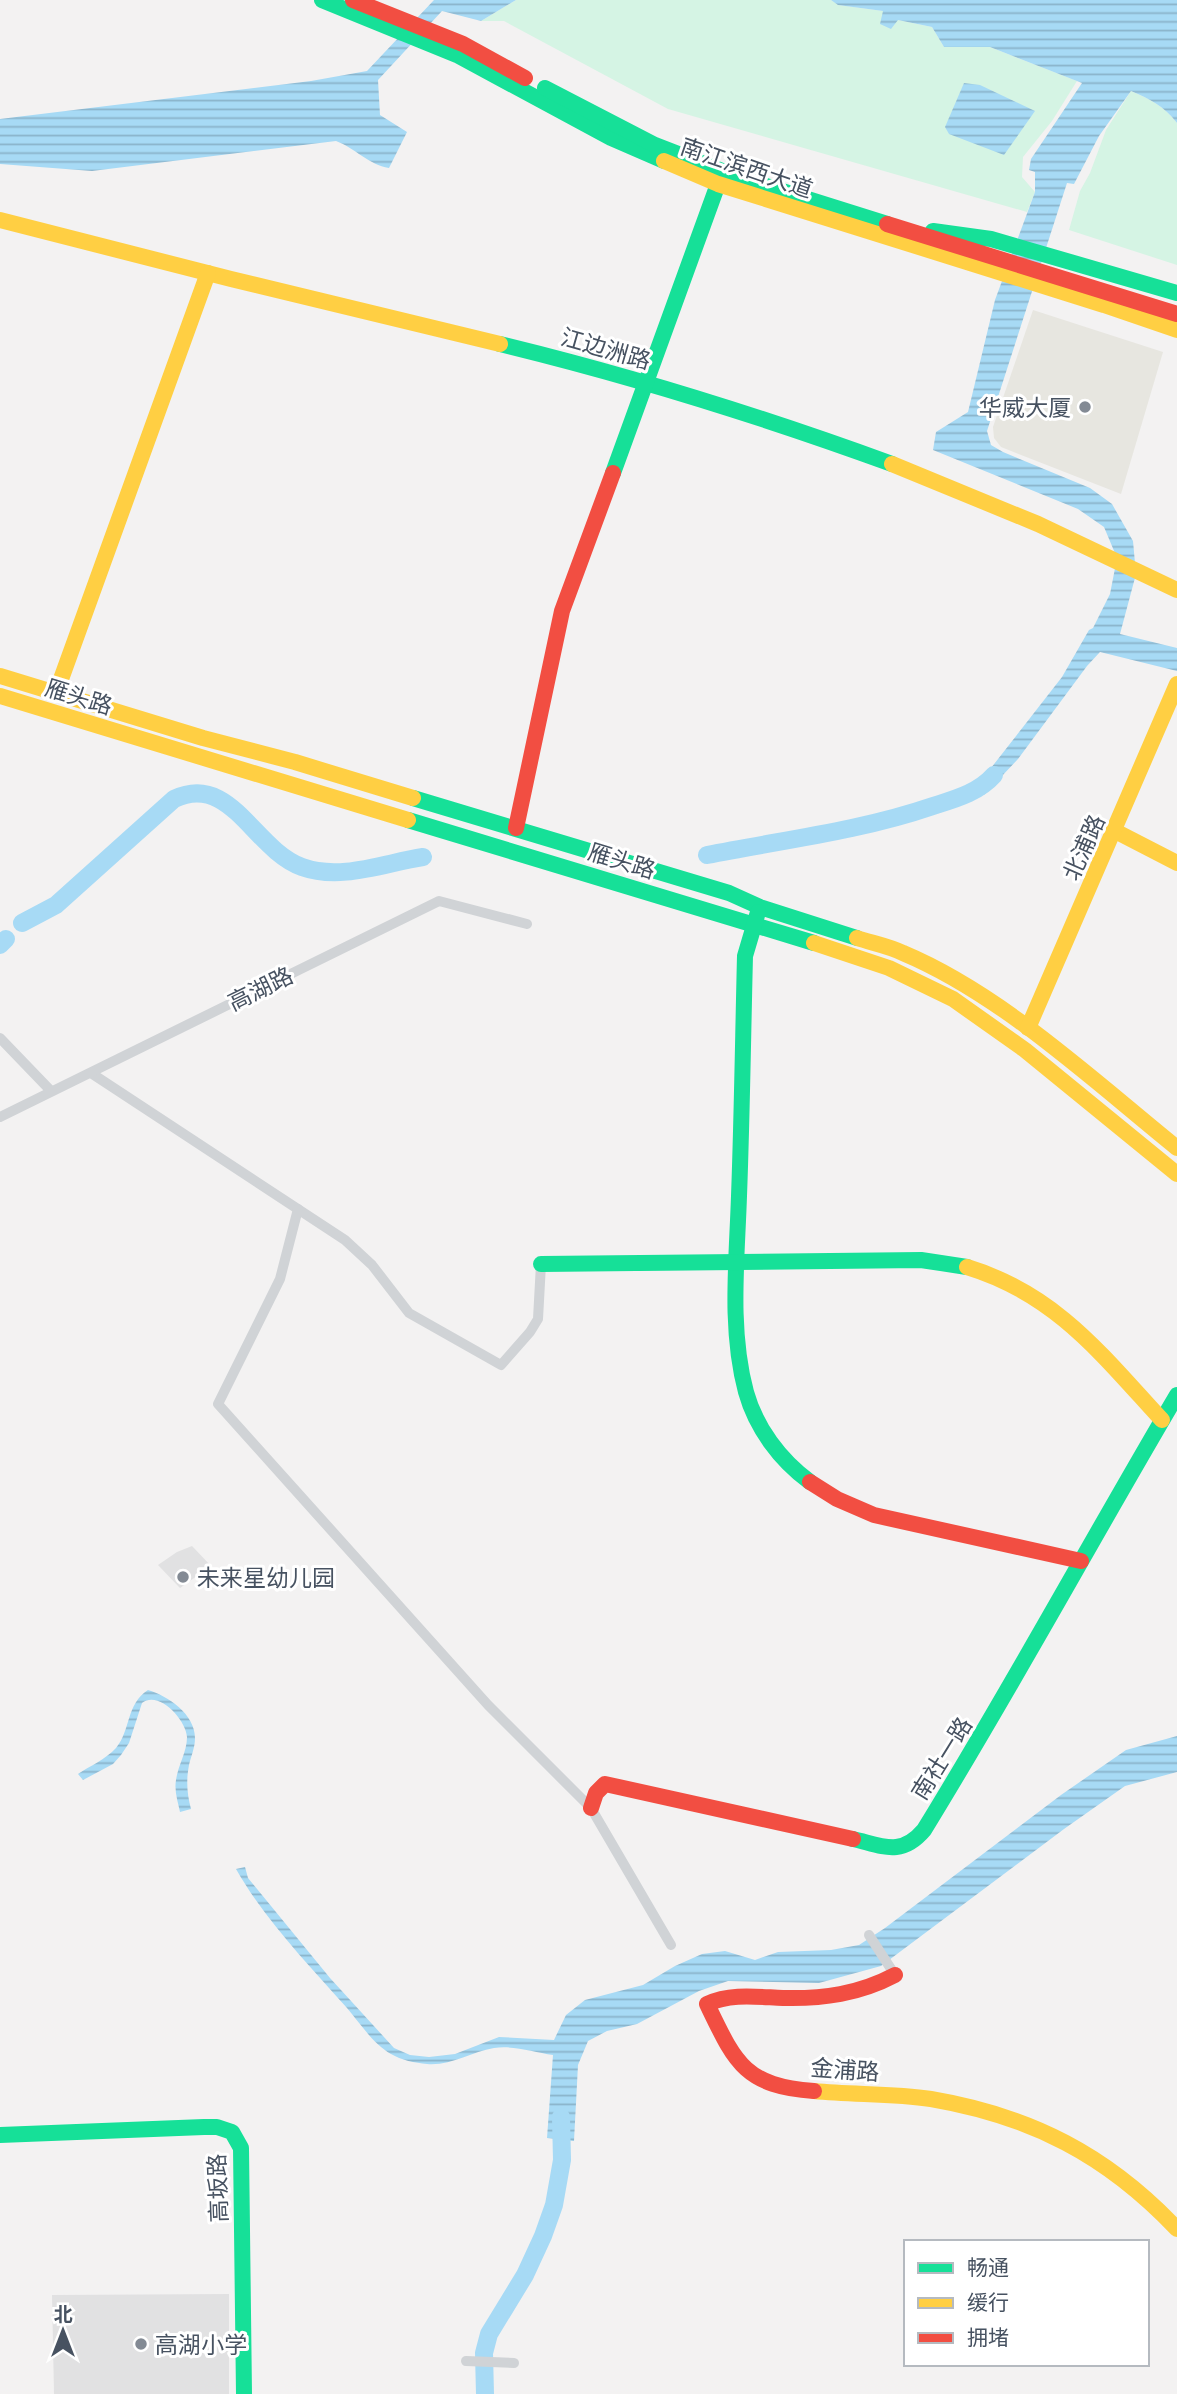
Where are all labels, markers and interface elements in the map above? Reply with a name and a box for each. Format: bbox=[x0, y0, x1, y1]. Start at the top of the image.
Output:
street label: 南江滨西大道 bbox=[677, 131, 817, 203]
street label: 江边洲路 bbox=[558, 322, 654, 374]
place label: 华威大厦 bbox=[979, 393, 1071, 421]
marker: 华威大厦 bbox=[1077, 399, 1093, 415]
street label: 雁头路 bbox=[42, 673, 116, 719]
street label: 北浦路 bbox=[1056, 810, 1110, 884]
street label: 雁头路 bbox=[585, 837, 659, 883]
street label: 高湖路 bbox=[223, 960, 297, 1016]
place label: 未来星幼儿园 bbox=[197, 1563, 335, 1591]
marker: 未来星幼儿园 bbox=[175, 1569, 191, 1585]
street label: 南社一路 bbox=[905, 1712, 977, 1804]
street label: 金浦路 bbox=[810, 2053, 880, 2085]
street label: 高坂路 bbox=[202, 2153, 232, 2223]
legend bbox=[904, 2240, 1149, 2366]
text: 畅通 bbox=[967, 2254, 1009, 2279]
text: 缓行 bbox=[967, 2289, 1009, 2314]
north arrow bbox=[28, 2296, 98, 2366]
text: 北 bbox=[53, 2302, 73, 2325]
text: 拥堵 bbox=[967, 2324, 1009, 2349]
place label: 高湖小学 bbox=[155, 2330, 247, 2358]
marker: 高湖小学 bbox=[133, 2336, 149, 2352]

